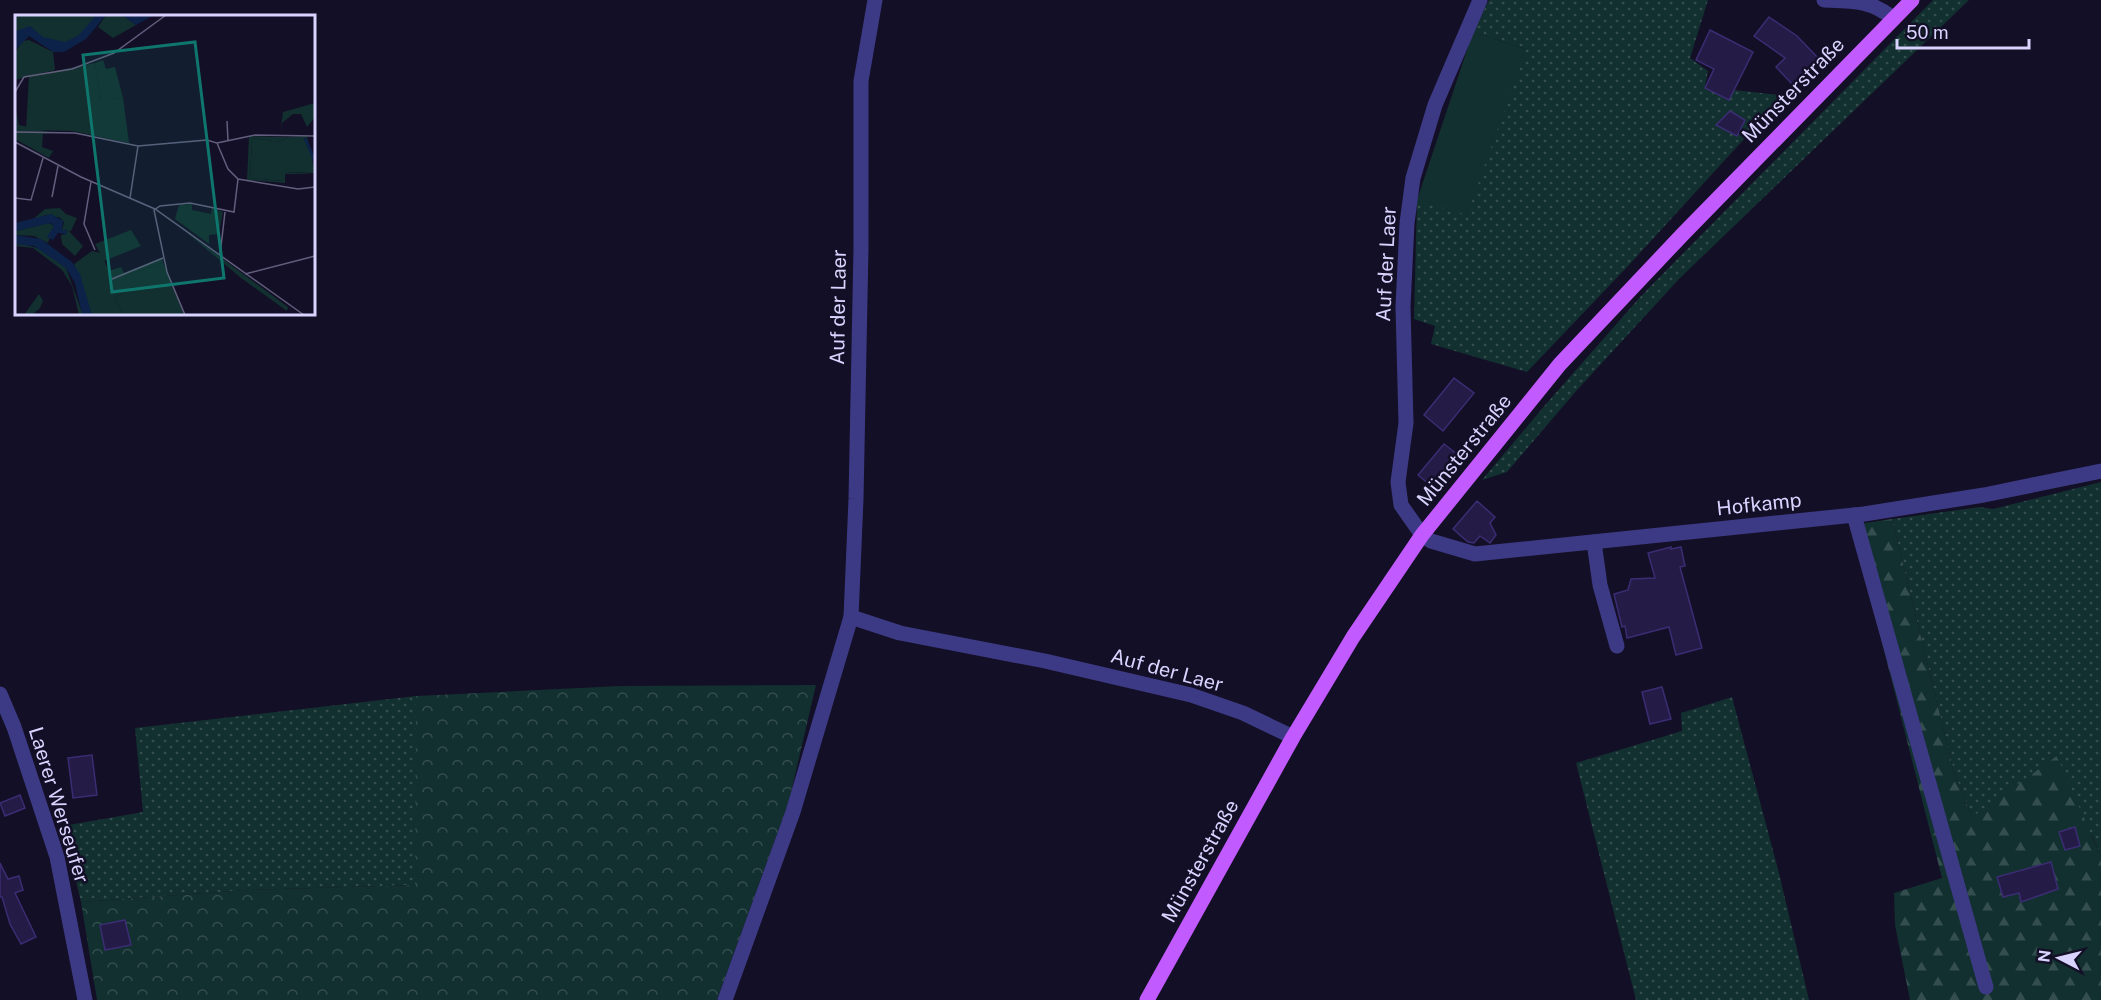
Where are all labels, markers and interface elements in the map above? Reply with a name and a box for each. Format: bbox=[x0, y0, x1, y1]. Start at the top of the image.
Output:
scale bar bbox=[1897, 12, 2029, 50]
inset map bbox=[15, 15, 315, 315]
text: 50 m bbox=[1906, 22, 1949, 43]
street label: Münsterstraße bbox=[1737, 32, 1849, 148]
street label: Auf der Laer bbox=[1371, 206, 1401, 322]
street label: Auf der Laer bbox=[825, 249, 851, 365]
street label: Münsterstraße bbox=[1412, 389, 1516, 511]
street label: Hofkamp bbox=[1715, 488, 1803, 520]
street label: Auf der Laer bbox=[1108, 643, 1226, 697]
street label: Laerer Werseufer bbox=[24, 724, 94, 886]
street label: Münsterstraße bbox=[1156, 795, 1244, 927]
north arrow bbox=[2029, 928, 2089, 988]
text: N bbox=[2034, 949, 2055, 964]

